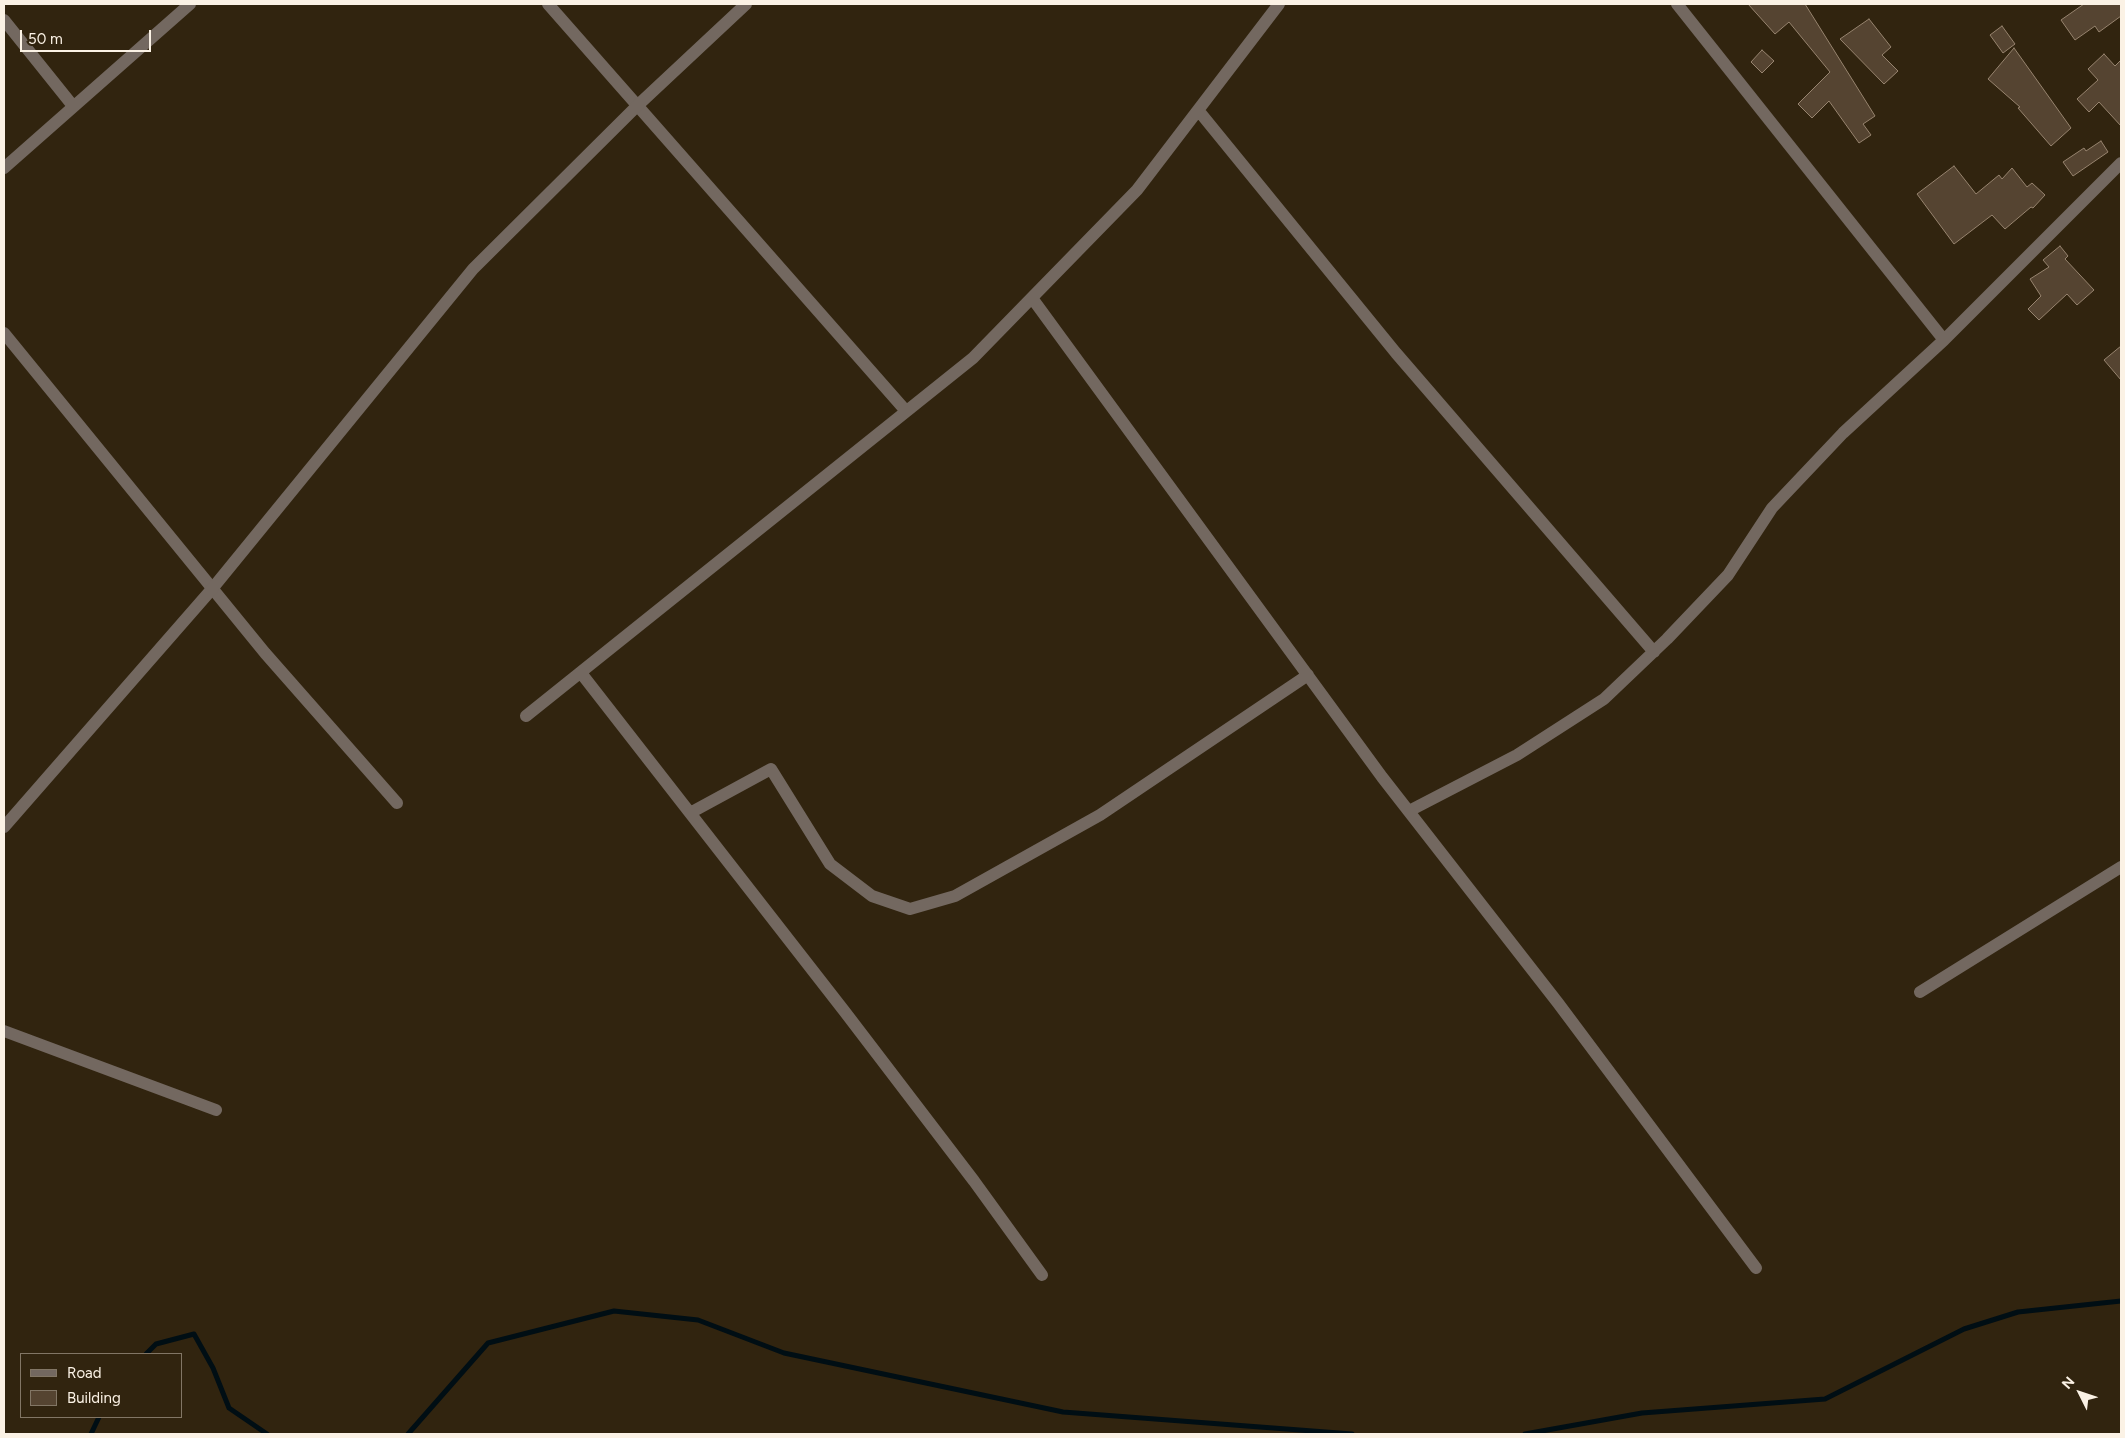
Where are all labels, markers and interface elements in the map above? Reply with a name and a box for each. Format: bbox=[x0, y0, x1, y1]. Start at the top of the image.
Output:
scale bar bbox=[22, 20, 154, 52]
text: 50 m bbox=[28, 30, 63, 48]
legend bbox=[20, 1353, 182, 1418]
text: Road bbox=[67, 1364, 102, 1382]
north arrow bbox=[2055, 1368, 2105, 1418]
text: N bbox=[2058, 1373, 2078, 1392]
text: Building bbox=[67, 1389, 121, 1407]

